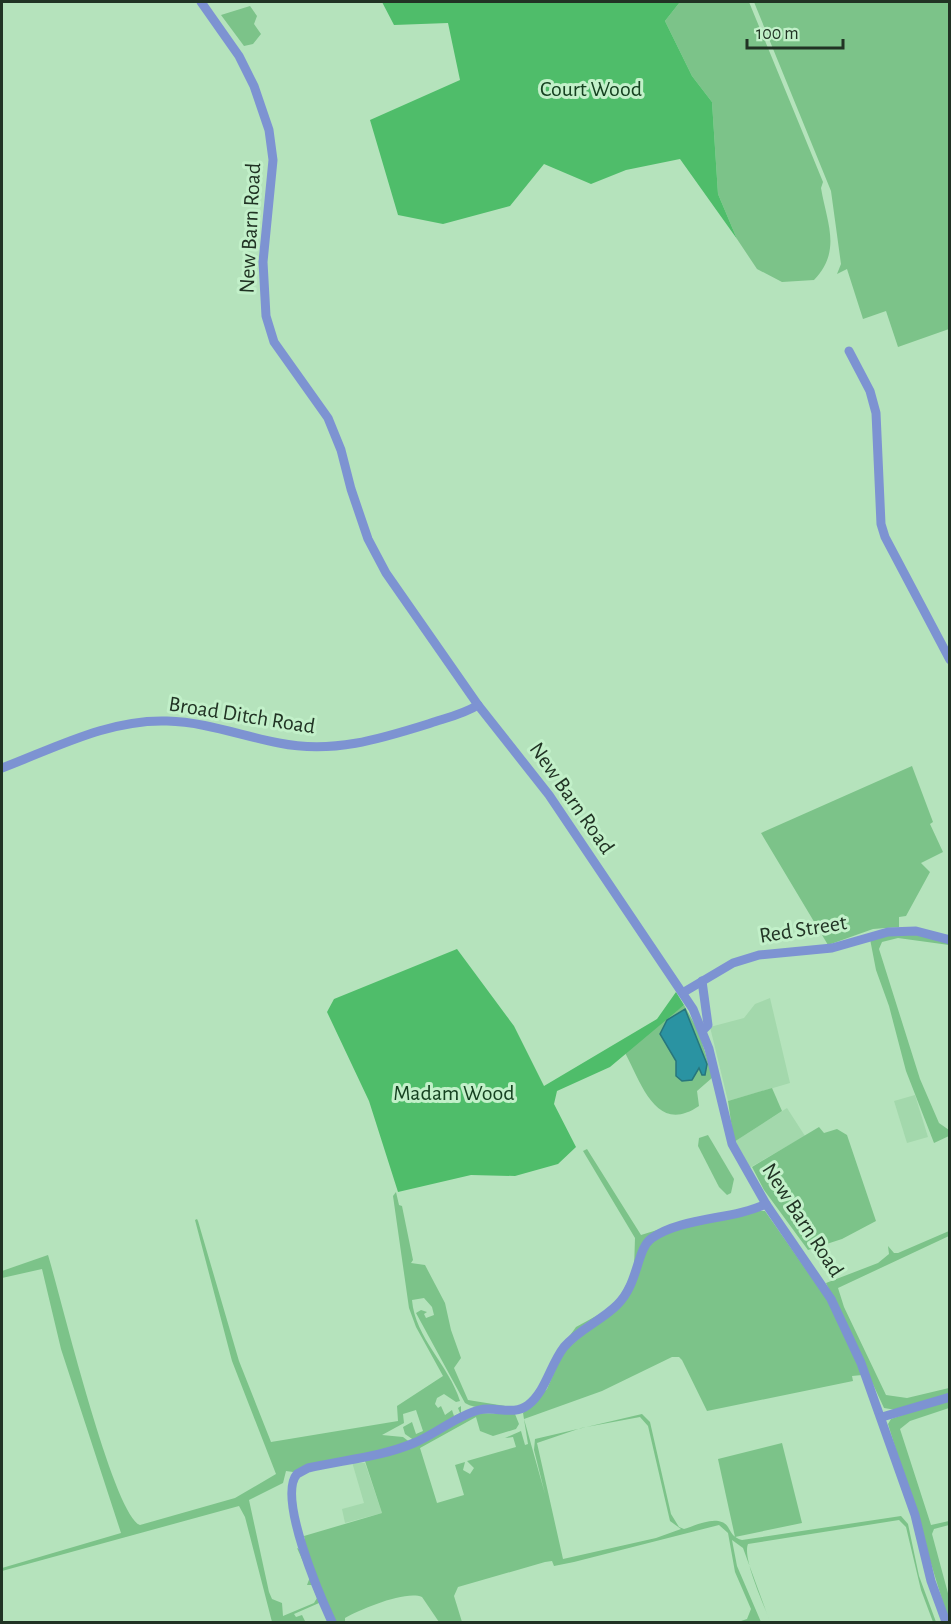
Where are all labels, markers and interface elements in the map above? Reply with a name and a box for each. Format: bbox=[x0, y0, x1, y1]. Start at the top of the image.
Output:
scale bar bbox=[747, 12, 843, 50]
text: 100 m bbox=[756, 25, 799, 43]
park label: Court Wood bbox=[540, 78, 642, 100]
street label: New Barn Road bbox=[236, 162, 264, 294]
street label: Broad Ditch Road bbox=[167, 693, 317, 737]
street label: New Barn Road bbox=[525, 738, 619, 858]
street label: Red Street bbox=[758, 911, 848, 947]
park label: Madam Wood bbox=[393, 1082, 515, 1104]
street label: New Barn Road bbox=[758, 1159, 848, 1281]

